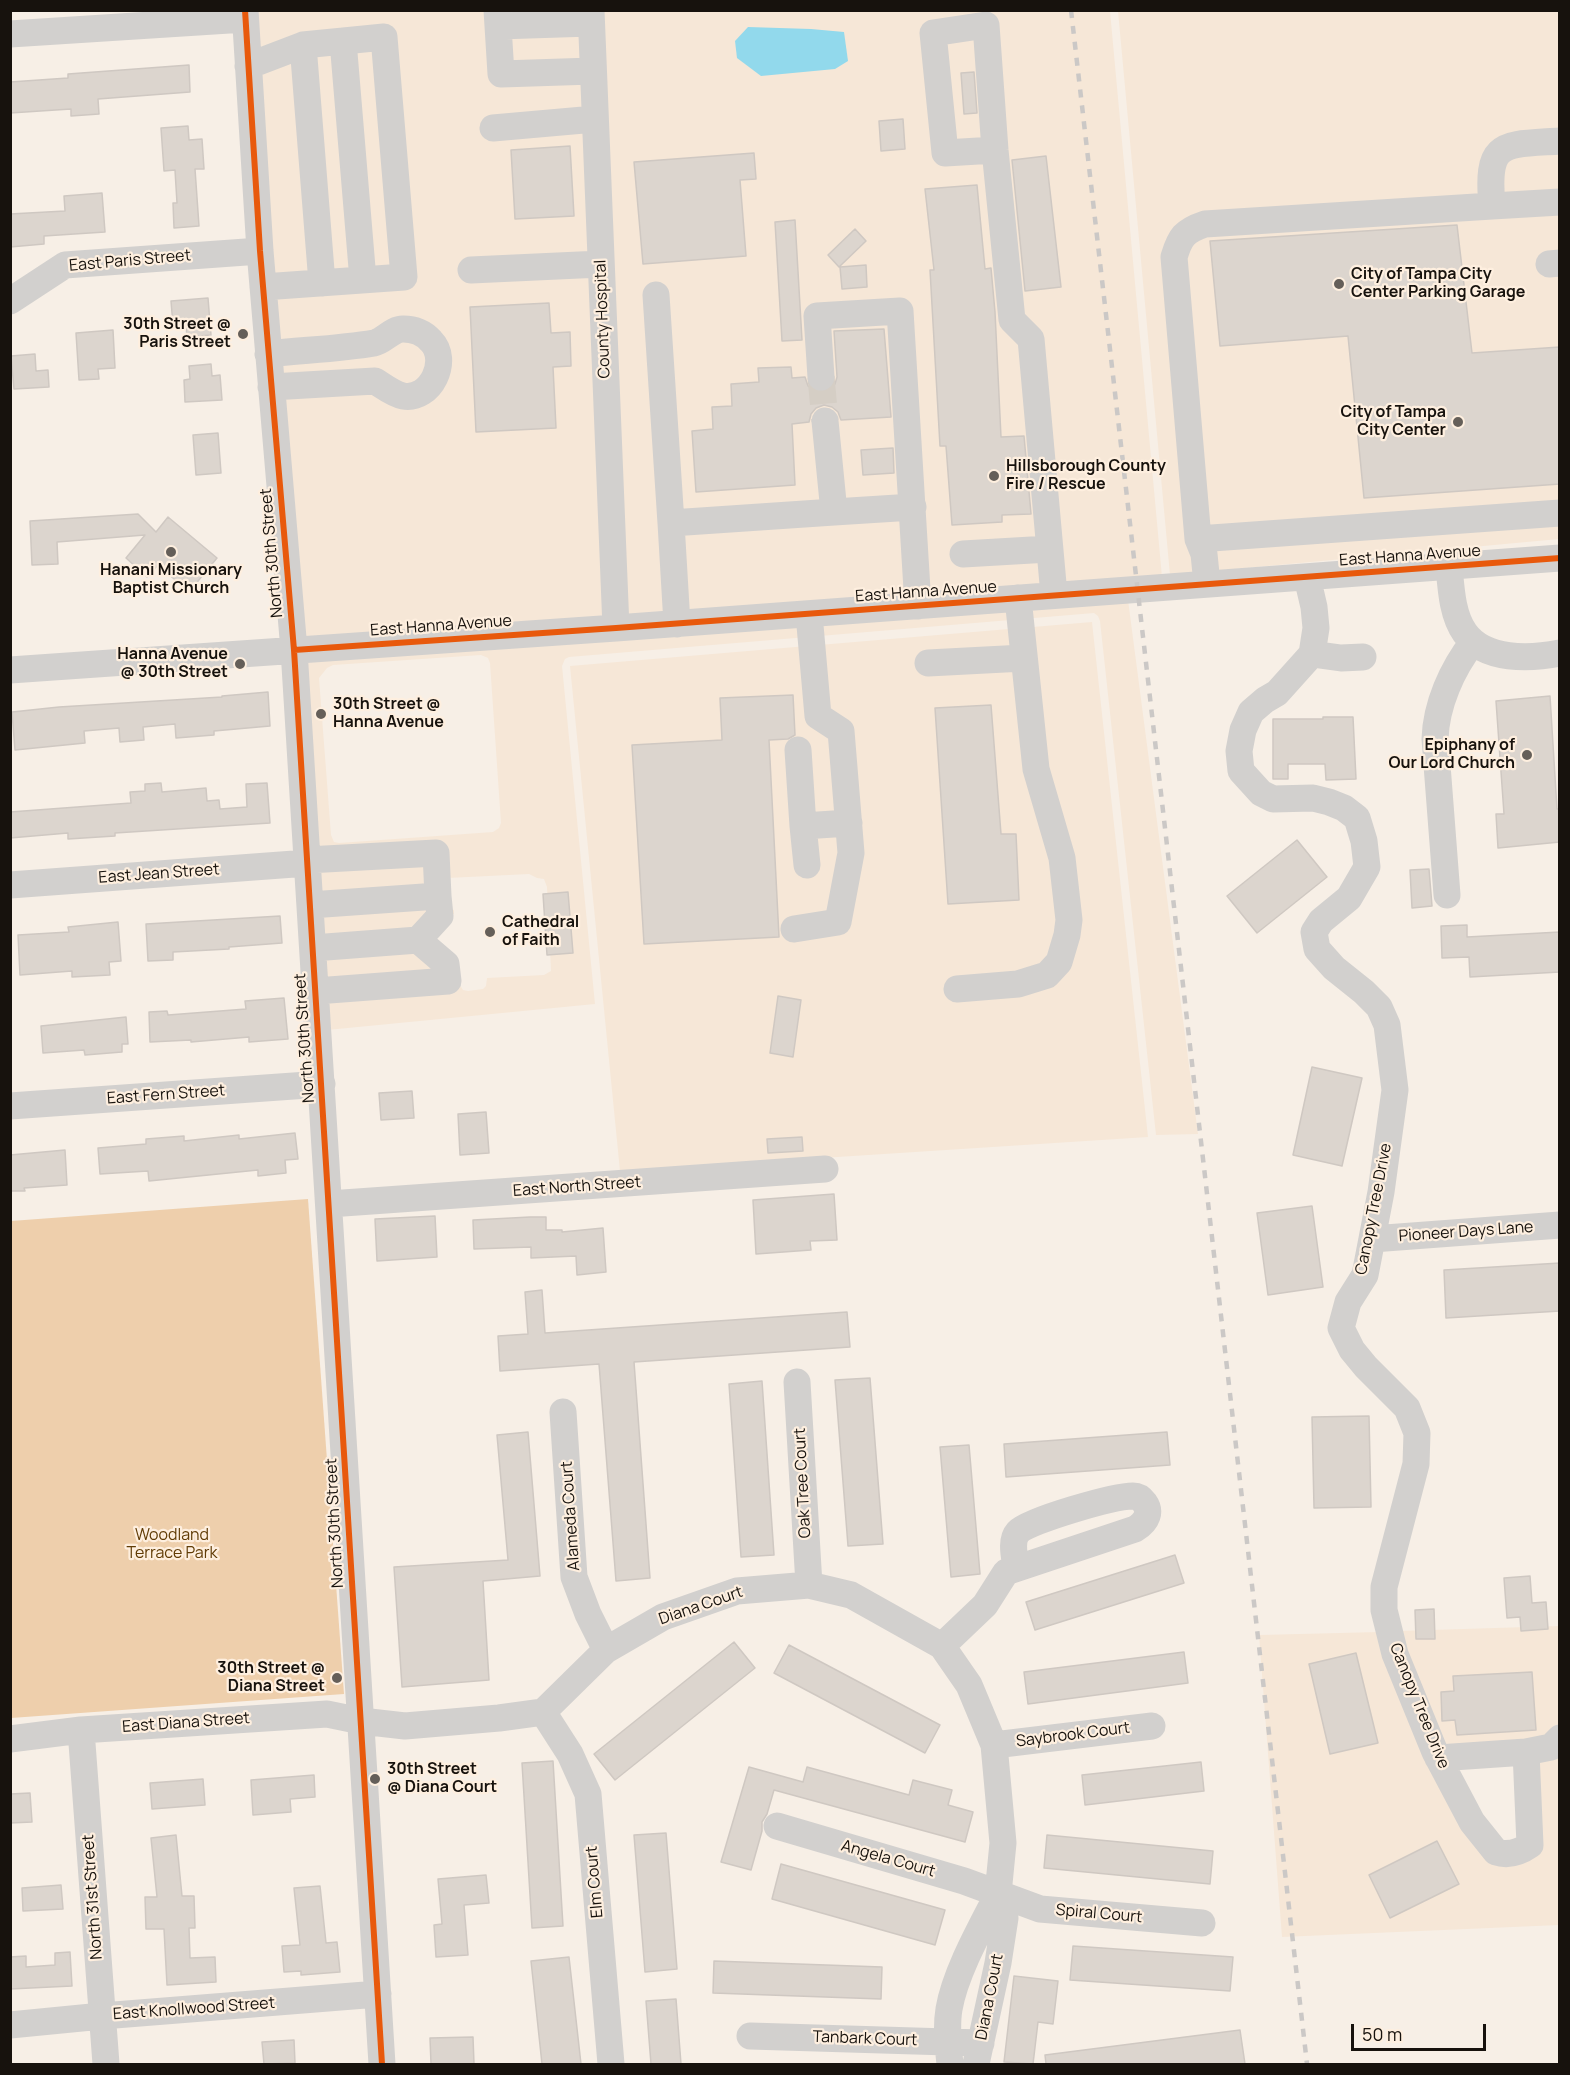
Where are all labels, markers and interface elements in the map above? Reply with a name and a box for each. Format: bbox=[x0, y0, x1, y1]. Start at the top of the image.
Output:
street label: East Paris Street bbox=[68, 246, 192, 276]
street label: County Hospital bbox=[591, 259, 615, 379]
place label: City of Tampa City Center Parking Garage bbox=[1351, 265, 1525, 303]
marker: City of Tampa City Center Parking Garage bbox=[1332, 277, 1346, 291]
place label: 30th Street @ Paris Street bbox=[123, 315, 231, 353]
marker: 30th Street @ Paris Street bbox=[236, 327, 250, 341]
place label: City of Tampa City Center bbox=[1340, 403, 1446, 441]
marker: City of Tampa City Center bbox=[1451, 415, 1465, 429]
place label: Hillsborough County Fire / Rescue bbox=[1006, 457, 1166, 495]
marker: Hillsborough County Fire / Rescue bbox=[987, 469, 1001, 483]
street label: North 30th Street bbox=[257, 487, 287, 619]
street label: East Hanna Avenue bbox=[1339, 541, 1481, 571]
marker: Hanani Missionary Baptist Church bbox=[164, 545, 178, 559]
place label: Hanani Missionary Baptist Church bbox=[100, 561, 242, 599]
street label: East Hanna Avenue bbox=[855, 577, 997, 607]
street label: East Hanna Avenue bbox=[370, 611, 512, 641]
place label: Hanna Avenue @ 30th Street bbox=[117, 645, 228, 683]
marker: Hanna Avenue @ 30th Street bbox=[233, 657, 247, 671]
place label: 30th Street @ Hanna Avenue bbox=[333, 695, 444, 733]
marker: 30th Street @ Hanna Avenue bbox=[314, 707, 328, 721]
place label: Epiphany of Our Lord Church bbox=[1388, 736, 1515, 774]
marker: Epiphany of Our Lord Church bbox=[1520, 748, 1534, 762]
street label: East Jean Street bbox=[98, 860, 220, 888]
place label: Cathedral of Faith bbox=[502, 913, 579, 951]
marker: Cathedral of Faith bbox=[483, 925, 497, 939]
street label: North 30th Street bbox=[291, 972, 319, 1104]
street label: East Fern Street bbox=[106, 1081, 226, 1109]
street label: Canopy Tree Drive bbox=[1352, 1142, 1396, 1276]
street label: East North Street bbox=[512, 1173, 642, 1201]
street label: Pioneer Days Lane bbox=[1398, 1218, 1534, 1246]
street label: Oak Tree Court bbox=[791, 1427, 815, 1539]
street label: North 30th Street bbox=[322, 1458, 348, 1588]
street label: Alameda Court bbox=[558, 1461, 584, 1571]
park label: Woodland Terrace Park bbox=[127, 1526, 217, 1564]
street label: Diana Court bbox=[656, 1583, 746, 1629]
street label: Canopy Tree Drive bbox=[1385, 1640, 1453, 1772]
place label: 30th Street @ Diana Street bbox=[217, 1659, 325, 1697]
marker: 30th Street @ Diana Street bbox=[330, 1671, 344, 1685]
street label: East Diana Street bbox=[122, 1709, 250, 1737]
street label: Saybrook Court bbox=[1015, 1718, 1131, 1752]
place label: 30th Street @ Diana Court bbox=[387, 1760, 497, 1798]
marker: 30th Street @ Diana Court bbox=[368, 1772, 382, 1786]
street label: North 31st Street bbox=[79, 1834, 107, 1960]
street label: Angela Court bbox=[839, 1836, 937, 1882]
street label: Elm Court bbox=[582, 1845, 608, 1919]
street label: Spiral Court bbox=[1055, 1901, 1143, 1927]
street label: Diana Court bbox=[972, 1952, 1008, 2042]
street label: East Knollwood Street bbox=[112, 1994, 276, 2024]
scale bar bbox=[1354, 2012, 1489, 2050]
text: 50 m bbox=[1362, 2022, 1402, 2046]
street label: Tanbark Court bbox=[812, 2028, 918, 2050]

